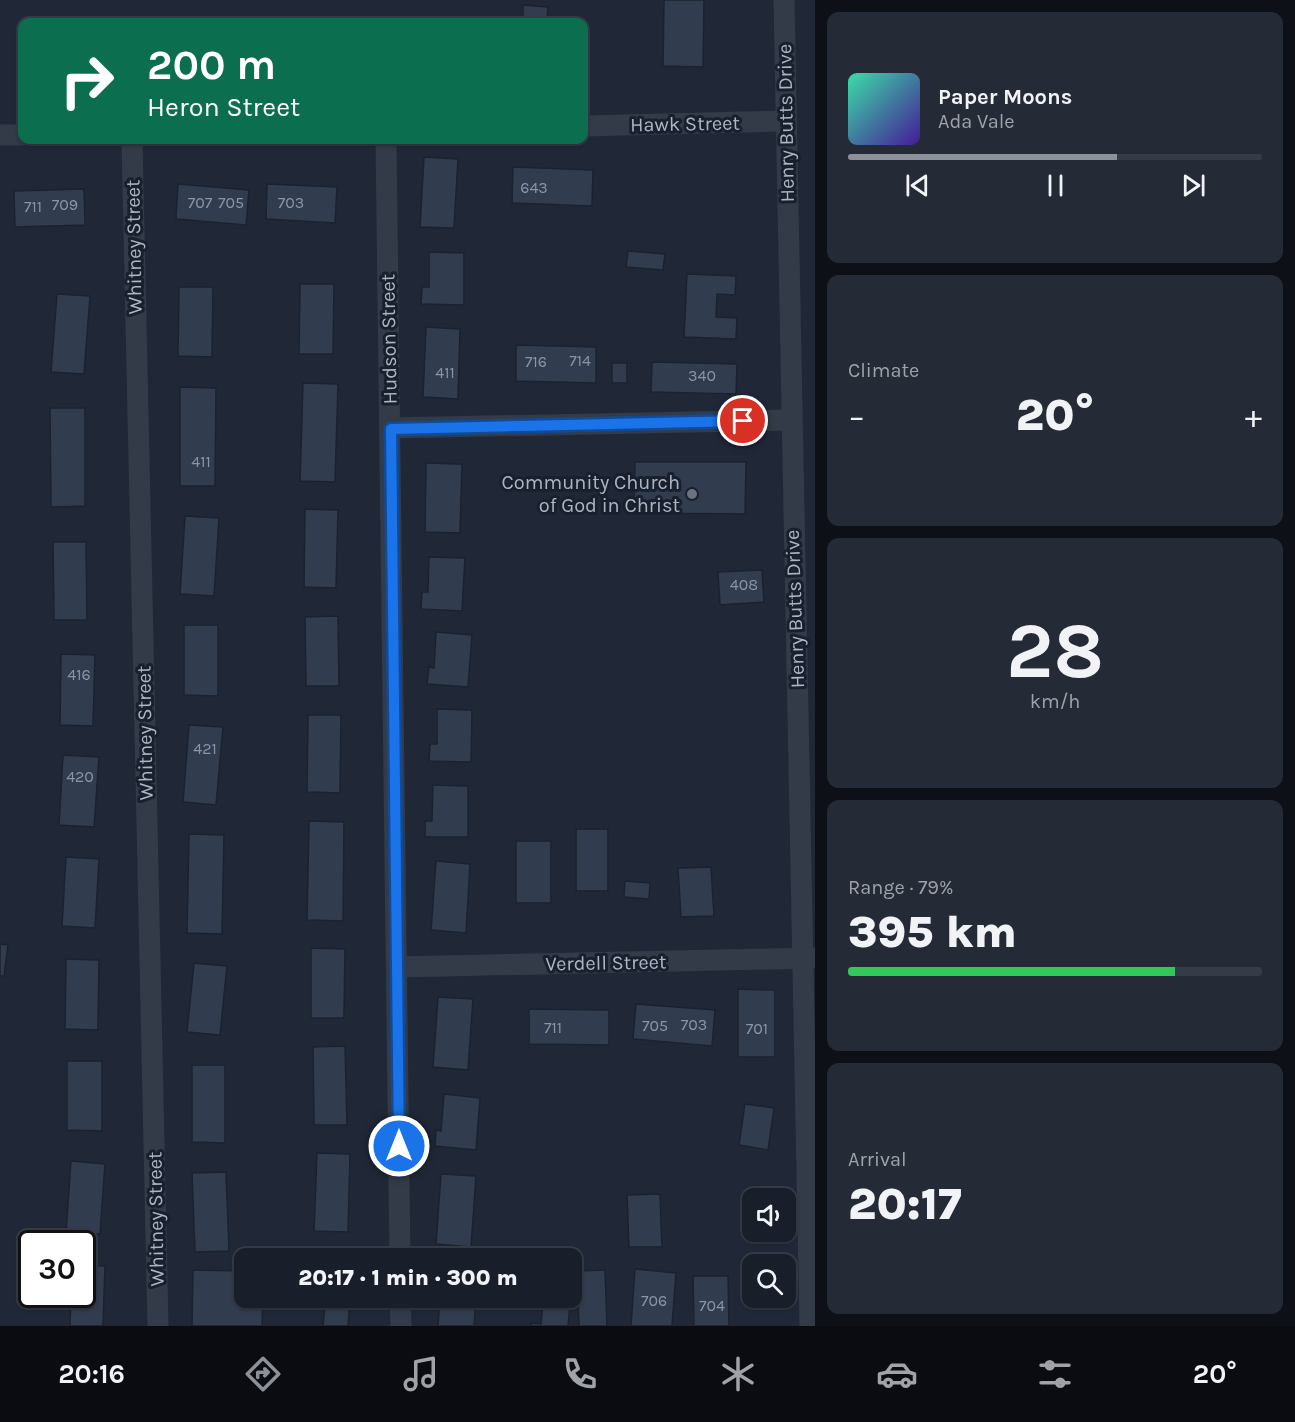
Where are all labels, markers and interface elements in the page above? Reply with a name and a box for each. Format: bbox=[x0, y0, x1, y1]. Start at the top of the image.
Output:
text: 200 m bbox=[147, 40, 276, 90]
icon: right bbox=[48, 42, 126, 120]
street label: Henry Butts Drive bbox=[773, 44, 799, 202]
text: Paper Moons bbox=[938, 84, 1072, 110]
text: Heron Street bbox=[147, 91, 300, 123]
text: Ada Vale bbox=[938, 110, 1015, 133]
street label: Hawk Street bbox=[630, 112, 741, 136]
icon: previous bbox=[901, 169, 934, 202]
icon: pause bbox=[1039, 169, 1072, 202]
icon: next bbox=[1177, 169, 1210, 202]
house number: 643 bbox=[520, 178, 548, 197]
street label: Whitney Street bbox=[121, 179, 147, 315]
house number: 707 bbox=[188, 193, 213, 212]
house number: 705 bbox=[218, 193, 244, 212]
house number: 703 bbox=[278, 193, 304, 212]
house number: 709 bbox=[52, 195, 78, 214]
house number: 711 bbox=[24, 197, 42, 216]
street label: Hudson Street bbox=[376, 273, 402, 404]
house number: 714 bbox=[569, 351, 591, 370]
house number: 716 bbox=[525, 352, 547, 371]
text: Climate bbox=[848, 359, 919, 382]
house number: 411 bbox=[435, 363, 455, 382]
house number: 340 bbox=[688, 366, 716, 385]
text: 20° bbox=[1016, 389, 1094, 441]
pin bbox=[717, 395, 768, 446]
text: − bbox=[848, 397, 865, 435]
text: + bbox=[1245, 397, 1262, 435]
icon: arrive bbox=[726, 404, 759, 437]
house number: 411 bbox=[191, 452, 211, 471]
place label: Community Church of God in Christ bbox=[502, 471, 680, 517]
marker: Community Church of God in Christ bbox=[685, 487, 699, 501]
street label: Henry Butts Drive bbox=[781, 529, 809, 689]
house number: 408 bbox=[730, 575, 758, 594]
text: 28 bbox=[1006, 605, 1104, 697]
house number: 416 bbox=[67, 665, 91, 684]
street label: Whitney Street bbox=[132, 665, 158, 801]
text: km/h bbox=[1030, 690, 1080, 713]
house number: 421 bbox=[193, 739, 217, 758]
house number: 420 bbox=[66, 767, 94, 786]
text: Range · 79% bbox=[848, 876, 953, 899]
text: 395 km bbox=[848, 906, 1017, 958]
street label: Verdell Street bbox=[545, 950, 667, 976]
house number: 703 bbox=[681, 1015, 707, 1034]
house number: 705 bbox=[642, 1016, 668, 1035]
house number: 711 bbox=[544, 1018, 562, 1037]
house number: 701 bbox=[746, 1019, 768, 1038]
position arrow bbox=[367, 1114, 431, 1178]
text: Arrival bbox=[848, 1148, 907, 1171]
street label: Whitney Street bbox=[143, 1151, 169, 1287]
text: 20:17 bbox=[848, 1178, 962, 1230]
map controls bbox=[742, 1188, 796, 1308]
button: sound bbox=[742, 1188, 796, 1242]
speed limit sign: 30 bbox=[18, 1230, 96, 1308]
button: search bbox=[742, 1254, 796, 1308]
text: 20:17 · 1 min · 300 m bbox=[298, 1265, 518, 1291]
house number: 706 bbox=[641, 1291, 667, 1310]
house number: 704 bbox=[699, 1296, 725, 1315]
icon: directions bbox=[242, 1353, 284, 1395]
icon: music bbox=[400, 1353, 442, 1395]
icon: phone bbox=[559, 1353, 601, 1395]
icon: climate bbox=[717, 1353, 759, 1395]
icon: car bbox=[876, 1353, 918, 1395]
icon: filters bbox=[1034, 1353, 1076, 1395]
text: 20:16 bbox=[58, 1358, 125, 1390]
text: 20° bbox=[1193, 1358, 1237, 1390]

